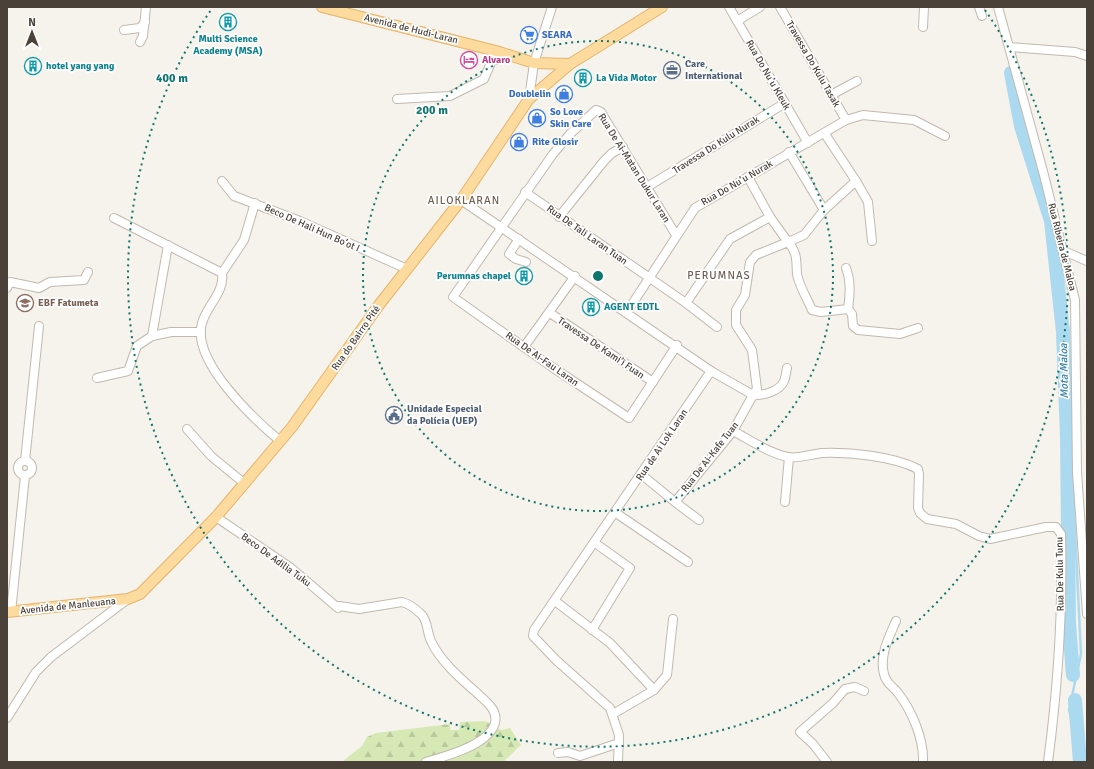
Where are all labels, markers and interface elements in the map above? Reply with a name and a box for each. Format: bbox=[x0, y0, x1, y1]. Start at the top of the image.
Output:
street label: Avenida de Hudi-Laran bbox=[363, 11, 459, 47]
north arrow bbox=[12, 12, 52, 52]
building icon: Multi Science Academy (MSA) bbox=[218, 12, 238, 32]
text: N bbox=[28, 16, 36, 29]
street label: Travessa Do Kulu Tasak bbox=[783, 19, 843, 109]
supermarket icon: SEARA bbox=[519, 25, 539, 45]
place label: SEARA bbox=[542, 29, 573, 41]
place label: Multi Science Academy (MSA) bbox=[193, 33, 263, 57]
street label: Rua Do Nu’u Kleuk bbox=[743, 38, 793, 112]
hotel icon: Alvaro bbox=[459, 50, 479, 70]
place label: Alvaro bbox=[482, 54, 510, 66]
building icon: hotel yang yang bbox=[23, 56, 43, 76]
place label: Care International bbox=[685, 58, 742, 82]
place label: hotel yang yang bbox=[46, 60, 115, 72]
office icon: Care International bbox=[662, 60, 682, 80]
building icon: La Vida Motor bbox=[573, 68, 593, 88]
text: 400 m bbox=[156, 71, 188, 86]
place label: La Vida Motor bbox=[596, 72, 657, 84]
shop icon: Doublelin bbox=[554, 84, 574, 104]
place label: Doublelin bbox=[509, 88, 552, 100]
text: 200 m bbox=[416, 103, 448, 118]
place label: So Love Skin Care bbox=[550, 106, 591, 130]
shop icon: So Love Skin Care bbox=[527, 108, 547, 128]
street label: Rua De Ai-Matan Dukur Laran bbox=[595, 111, 673, 225]
street label: Travessa Do Kulu Nurak bbox=[670, 113, 762, 177]
shop icon: Rite Glosir bbox=[509, 132, 529, 152]
place label: Rite Glosir bbox=[532, 136, 578, 148]
street label: Rua Do Nu’u Nurak bbox=[699, 158, 775, 208]
district label: AILOKLARAN bbox=[428, 194, 500, 207]
street label: Beco De Hali Hun Bo’ot I bbox=[262, 202, 362, 254]
street label: Rua Ribeira de Maloa bbox=[1045, 202, 1079, 292]
street label: Rua De Tali Laran Tuan bbox=[544, 203, 630, 267]
building icon: Perumnas chapel bbox=[514, 266, 534, 286]
centre of rings bbox=[591, 269, 605, 283]
district label: PERUMNAS bbox=[687, 269, 751, 282]
place label: Perumnas chapel bbox=[437, 270, 511, 282]
school or university icon: EBF Fatumeta bbox=[15, 293, 35, 313]
place label: EBF Fatumeta bbox=[38, 297, 99, 309]
building icon: AGENT EDTL bbox=[581, 297, 601, 317]
place label: AGENT EDTL bbox=[604, 301, 660, 313]
street label: Rua do Bairro Pité bbox=[329, 303, 383, 373]
street label: Travessa De Kami’i Fuan bbox=[555, 315, 647, 381]
street label: Rua De Ai-Fau Laran bbox=[503, 329, 581, 389]
water label: Mota Maloa bbox=[1057, 343, 1071, 399]
place label: Unidade Especial da Polícia (UEP) bbox=[407, 403, 482, 427]
public building icon: Unidade Especial da Polícia (UEP) bbox=[384, 405, 404, 425]
street label: Rua de Ai Lok Laran bbox=[634, 407, 690, 483]
street label: Rua De Ai-Kafe Tuan bbox=[679, 419, 741, 495]
street label: Beco De Adilia Tuku bbox=[239, 531, 313, 589]
street label: Rua De Kulu Tunu bbox=[1053, 537, 1067, 611]
street label: Avenida de Manleuana bbox=[20, 595, 116, 617]

